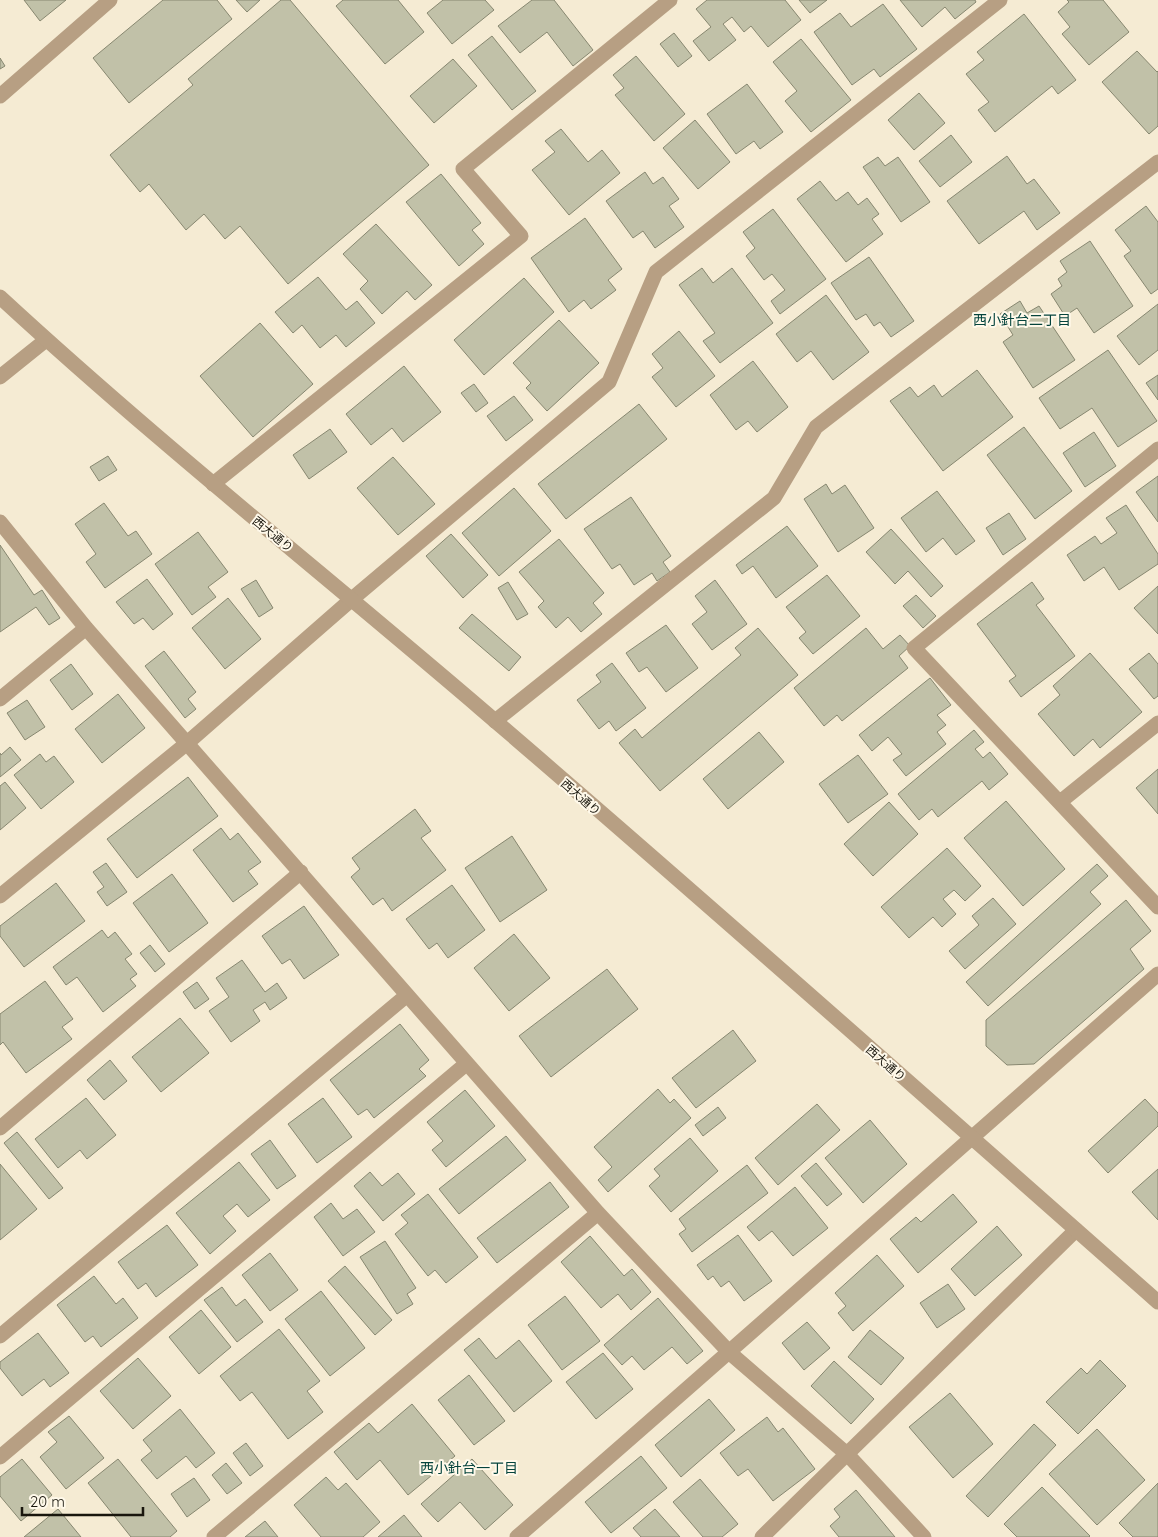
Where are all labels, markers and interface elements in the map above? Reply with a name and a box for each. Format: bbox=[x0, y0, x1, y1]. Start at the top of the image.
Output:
district label: 西小針台二丁目 bbox=[973, 311, 1071, 329]
street label: 西大通り bbox=[250, 513, 296, 555]
street label: 西大通り bbox=[558, 776, 604, 818]
street label: 西大通り bbox=[863, 1042, 909, 1084]
district label: 西小針台一丁目 bbox=[420, 1459, 518, 1477]
scale bar bbox=[22, 1484, 144, 1516]
text: 20 m bbox=[30, 1492, 65, 1511]

